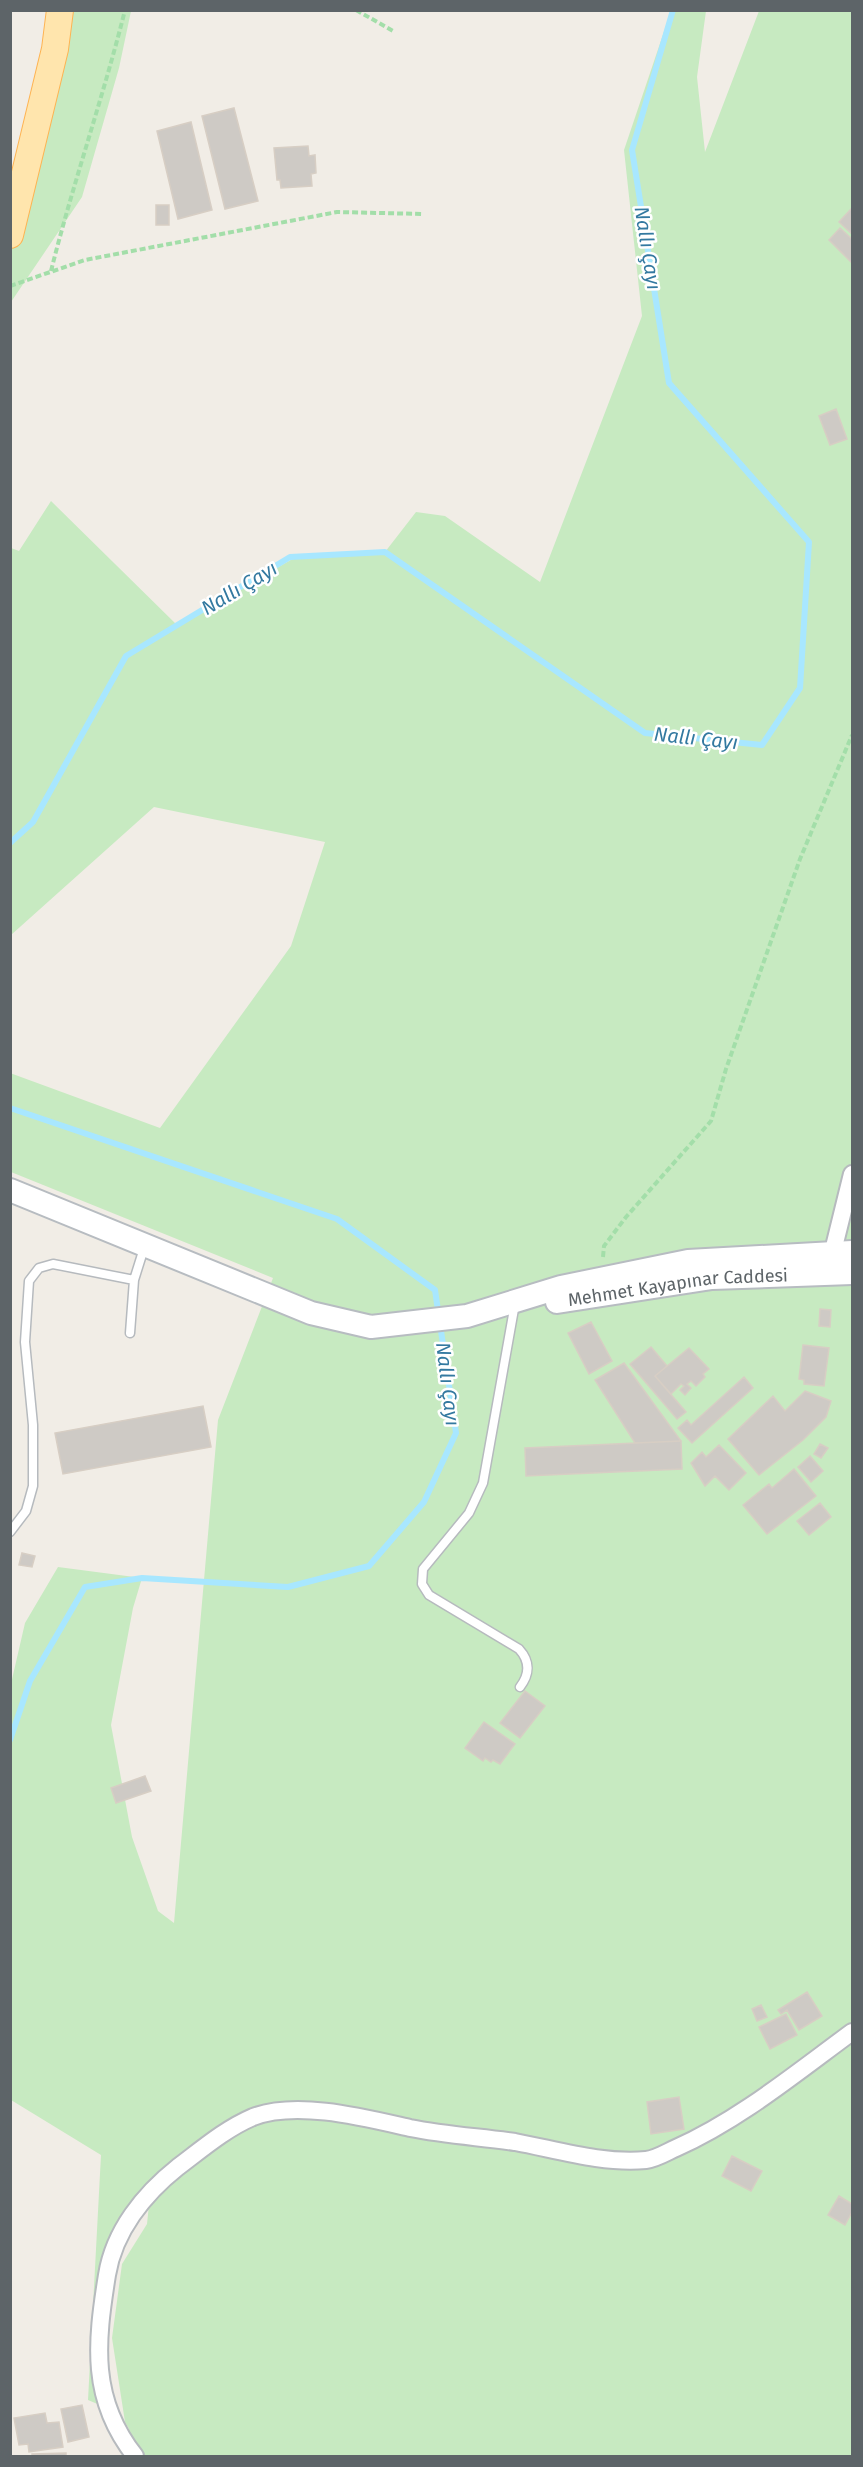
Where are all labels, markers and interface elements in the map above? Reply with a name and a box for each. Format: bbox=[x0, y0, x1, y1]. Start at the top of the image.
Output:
water label: Nallı Çayı bbox=[629, 204, 666, 292]
water label: Nallı Çayı bbox=[197, 556, 282, 621]
water label: Nallı Çayı bbox=[653, 722, 739, 755]
street label: Mehmet Kayapınar Caddesi bbox=[566, 1264, 788, 1311]
water label: Nallı Çayı bbox=[430, 1341, 465, 1428]

